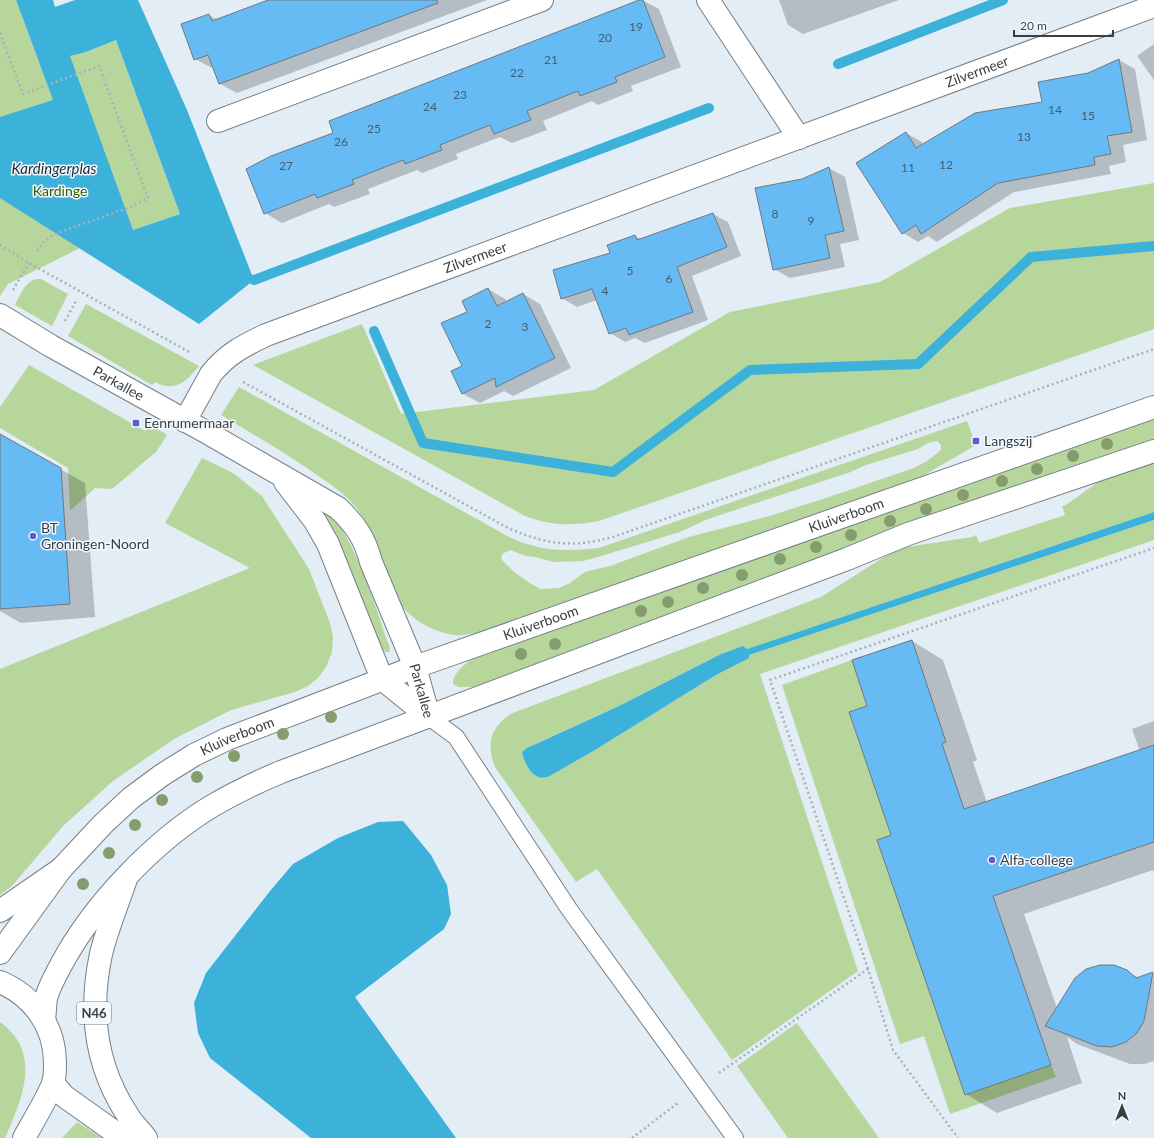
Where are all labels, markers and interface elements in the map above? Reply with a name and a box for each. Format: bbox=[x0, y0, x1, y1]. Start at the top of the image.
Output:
scale bar bbox=[1014, 12, 1113, 38]
text: 20 m bbox=[1020, 18, 1047, 33]
house number: 19 bbox=[629, 19, 643, 34]
house number: 20 bbox=[598, 30, 612, 45]
house number: 21 bbox=[544, 52, 558, 67]
street label: Zilvermeer bbox=[943, 52, 1011, 91]
house number: 22 bbox=[510, 65, 524, 80]
house number: 23 bbox=[453, 87, 467, 102]
house number: 24 bbox=[423, 99, 437, 114]
house number: 14 bbox=[1048, 102, 1062, 117]
house number: 15 bbox=[1081, 108, 1095, 123]
house number: 25 bbox=[367, 121, 381, 136]
house number: 13 bbox=[1017, 129, 1031, 144]
house number: 26 bbox=[334, 134, 348, 149]
house number: 12 bbox=[939, 157, 953, 172]
house number: 27 bbox=[279, 158, 293, 173]
water label: Kardingerplas bbox=[11, 159, 97, 177]
house number: 11 bbox=[901, 160, 915, 175]
park label: Kardinge bbox=[33, 182, 87, 199]
house number: 8 bbox=[772, 206, 779, 221]
house number: 9 bbox=[808, 213, 815, 228]
street label: Zilvermeer bbox=[441, 238, 509, 276]
house number: 5 bbox=[627, 263, 634, 278]
house number: 6 bbox=[666, 271, 673, 286]
house number: 4 bbox=[602, 283, 609, 298]
house number: 2 bbox=[485, 316, 492, 331]
house number: 3 bbox=[522, 319, 529, 334]
street label: Parkallee bbox=[90, 362, 147, 404]
place label: Eenrumermaar bbox=[144, 414, 234, 431]
marker: Eenrumermaar bbox=[131, 418, 141, 428]
place label: Langszij bbox=[984, 432, 1032, 449]
marker: Langszij bbox=[971, 436, 981, 446]
street label: Kluiverboom bbox=[806, 494, 886, 536]
place label: BT Groningen-Noord bbox=[41, 519, 149, 552]
marker: BT Groningen-Noord bbox=[28, 531, 38, 541]
street label: Kluiverboom bbox=[500, 601, 580, 643]
street label: Parkallee bbox=[406, 661, 438, 720]
street label: Kluiverboom bbox=[197, 713, 276, 759]
place label: Alfa-college bbox=[1000, 851, 1073, 868]
marker: Alfa-college bbox=[987, 855, 997, 865]
road number: N46 bbox=[77, 1002, 111, 1024]
north arrow bbox=[1102, 1086, 1142, 1126]
text: N bbox=[1118, 1089, 1126, 1102]

